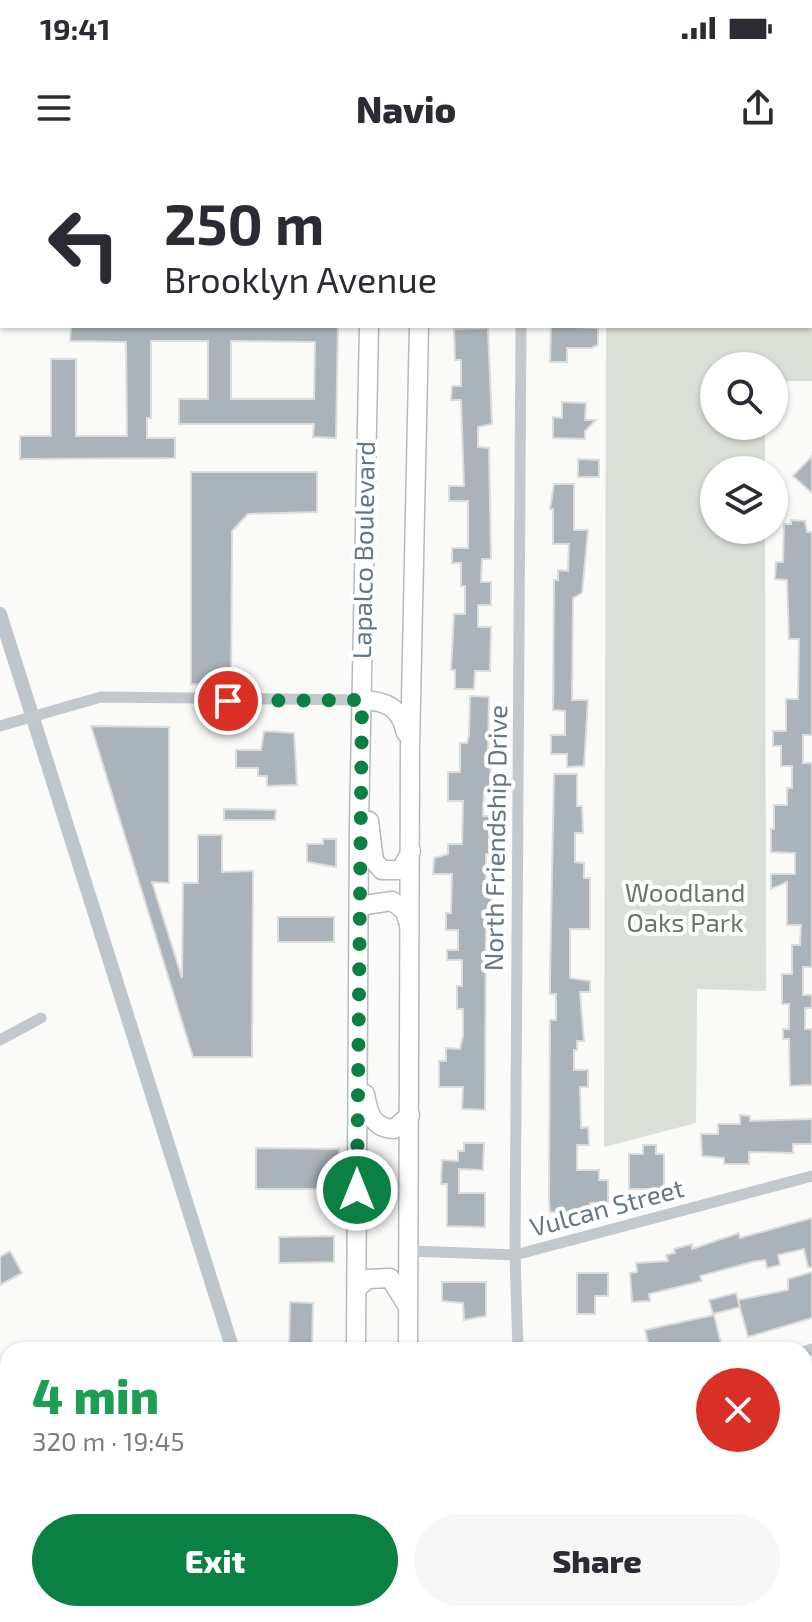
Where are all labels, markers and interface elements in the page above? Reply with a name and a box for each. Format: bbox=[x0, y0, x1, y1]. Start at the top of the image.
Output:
text: 19:41 bbox=[40, 10, 110, 46]
icon: menu bbox=[32, 86, 76, 130]
icon: share bbox=[736, 86, 780, 130]
text: Navio bbox=[356, 87, 456, 130]
text: 250 m bbox=[164, 189, 324, 256]
icon: left bbox=[32, 192, 136, 296]
text: Brooklyn Avenue bbox=[164, 257, 437, 300]
map controls bbox=[700, 352, 788, 544]
button: search bbox=[700, 352, 788, 440]
street label: Lapalco Boulevard bbox=[345, 441, 380, 659]
button: layers bbox=[700, 456, 788, 544]
pin bbox=[194, 667, 262, 735]
icon: arrive bbox=[206, 679, 250, 723]
street label: North Friendship Drive bbox=[477, 705, 512, 971]
park label: Woodland Oaks Park bbox=[625, 876, 745, 937]
position arrow bbox=[315, 1148, 399, 1232]
street label: Vulcan Street bbox=[526, 1171, 687, 1242]
text: 4 min bbox=[32, 1366, 159, 1424]
button: close bbox=[696, 1368, 780, 1452]
text: 320 m · 19:45 bbox=[32, 1425, 184, 1456]
button: Exit bbox=[32, 1514, 398, 1606]
button: Share bbox=[414, 1514, 780, 1606]

